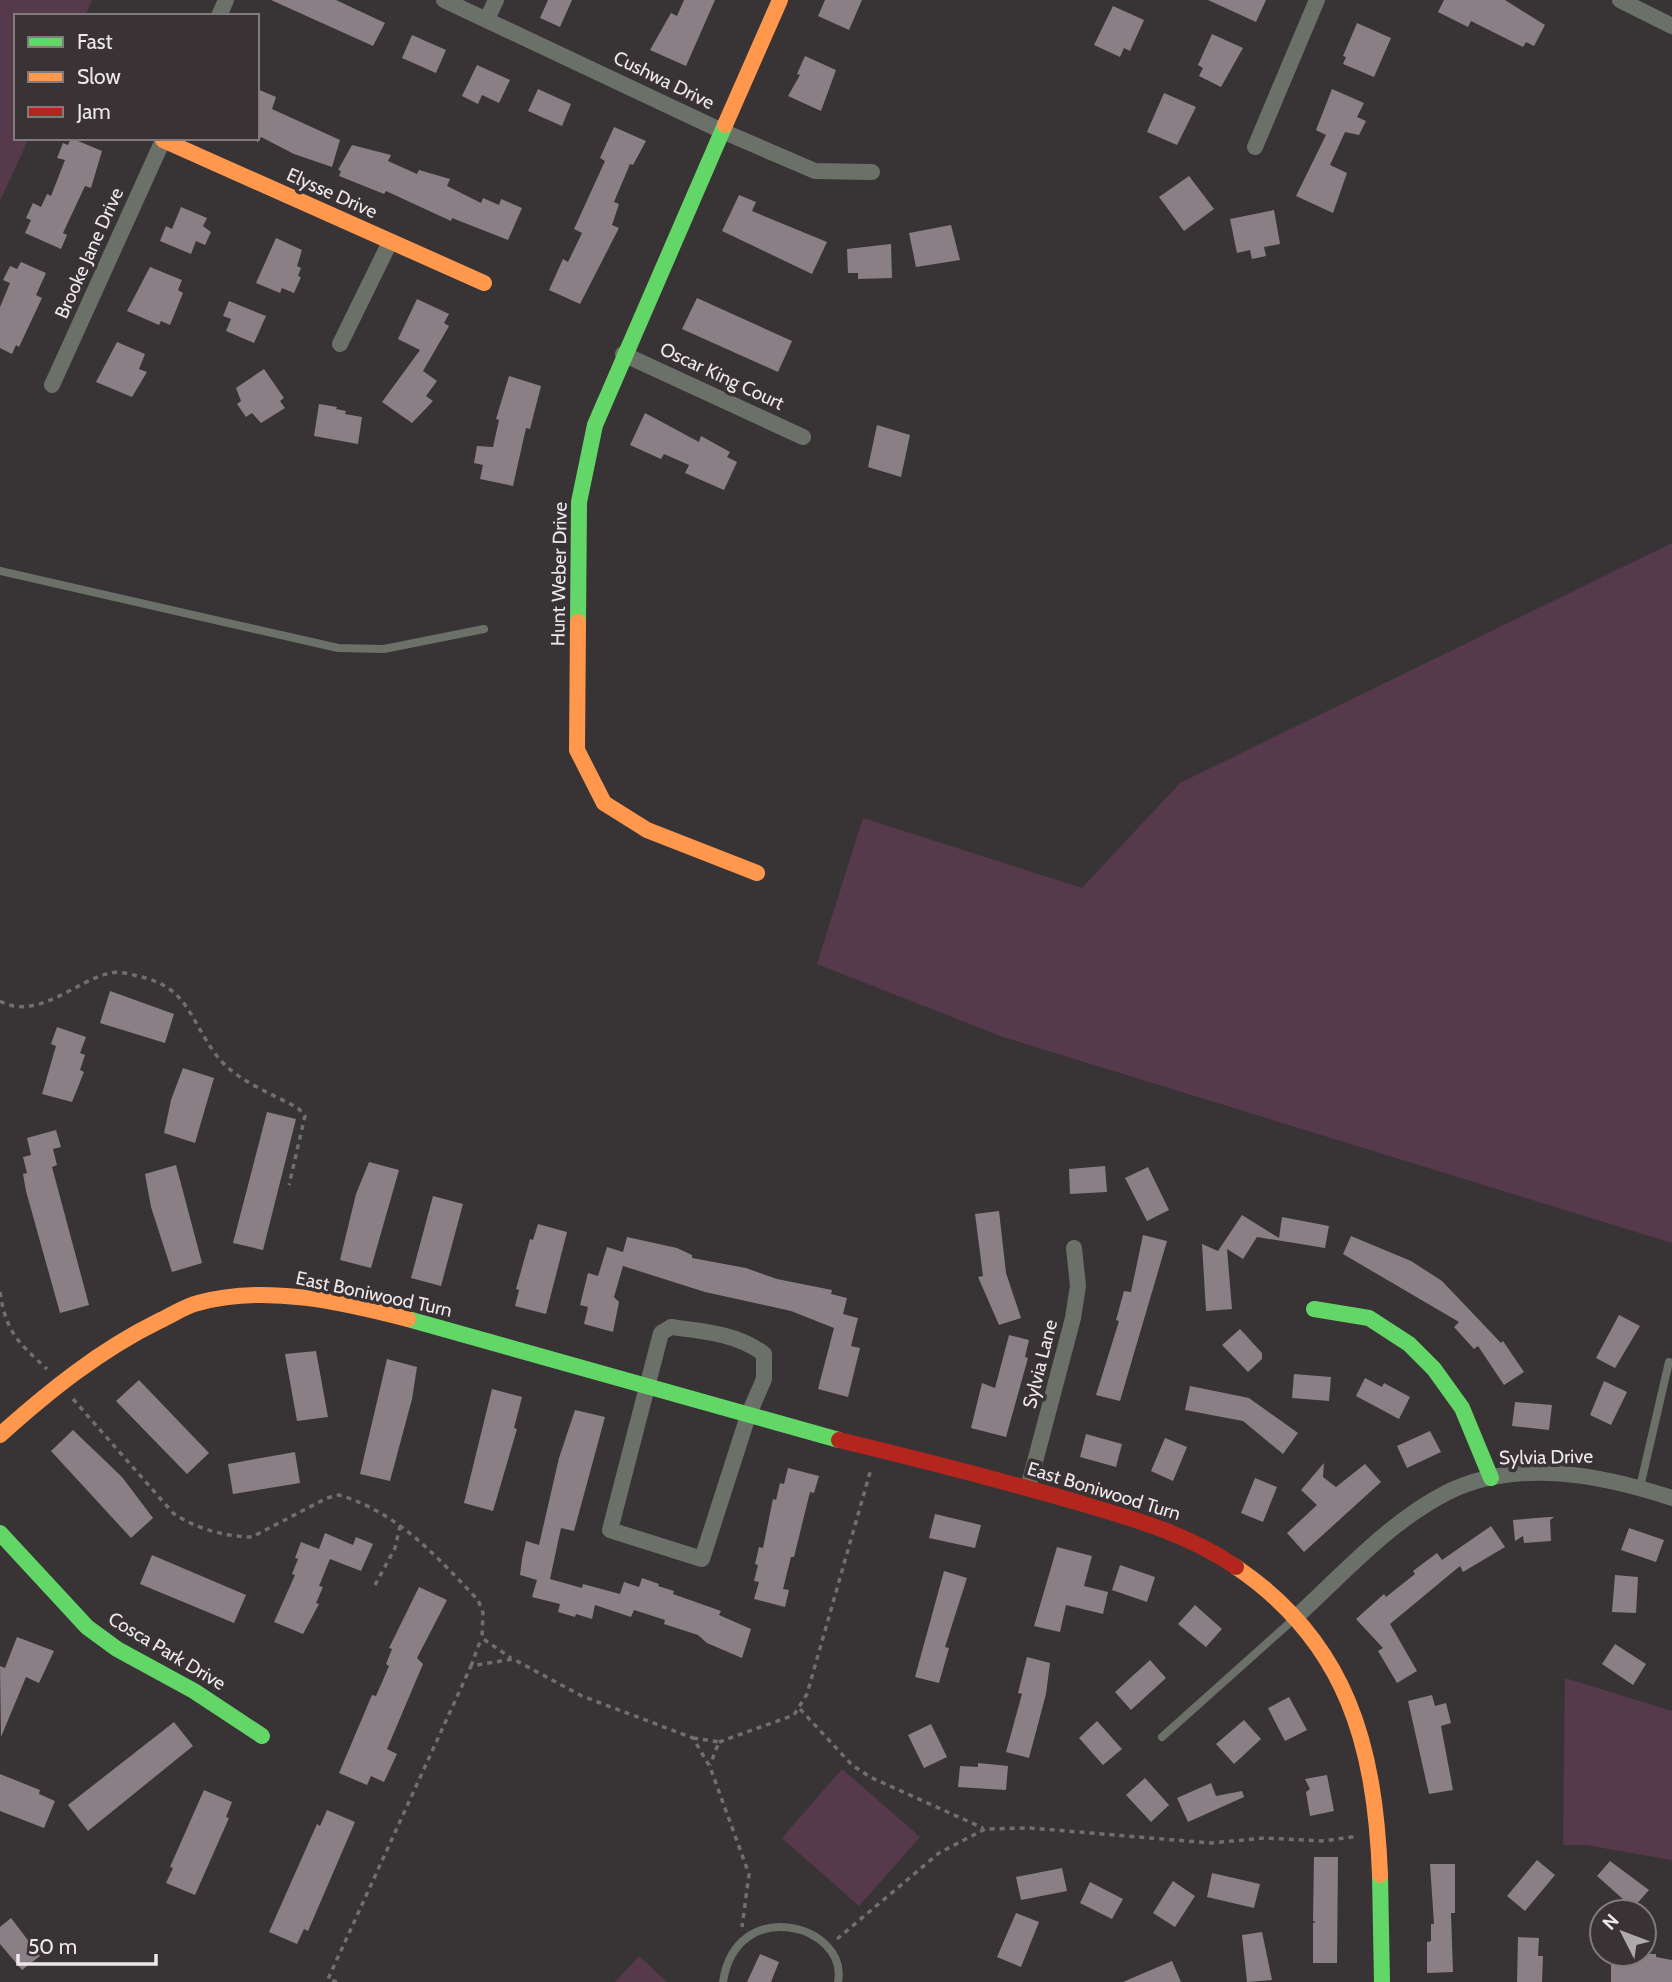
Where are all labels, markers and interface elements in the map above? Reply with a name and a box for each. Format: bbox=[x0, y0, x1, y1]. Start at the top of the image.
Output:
legend bbox=[14, 14, 259, 140]
text: Fast bbox=[77, 29, 113, 54]
street label: Cushwa Drive bbox=[610, 46, 718, 114]
text: Slow bbox=[77, 64, 121, 89]
text: Jam bbox=[76, 99, 111, 124]
street label: Elysse Drive bbox=[283, 163, 381, 223]
street label: Brooke Jane Drive bbox=[50, 184, 128, 322]
street label: Oscar King Court bbox=[656, 337, 788, 415]
street label: Hunt Weber Drive bbox=[546, 501, 572, 646]
street label: East Boniwood Turn bbox=[294, 1266, 454, 1322]
street label: Sylvia Lane bbox=[1018, 1317, 1062, 1411]
street label: Sylvia Drive bbox=[1499, 1445, 1594, 1469]
street label: East Boniwood Turn bbox=[1025, 1457, 1183, 1525]
street label: Cosca Park Drive bbox=[104, 1607, 230, 1695]
north arrow bbox=[1588, 1898, 1658, 1968]
text: N bbox=[1598, 1909, 1624, 1935]
scale bar bbox=[18, 1923, 156, 1967]
text: 50 m bbox=[28, 1934, 77, 1959]

